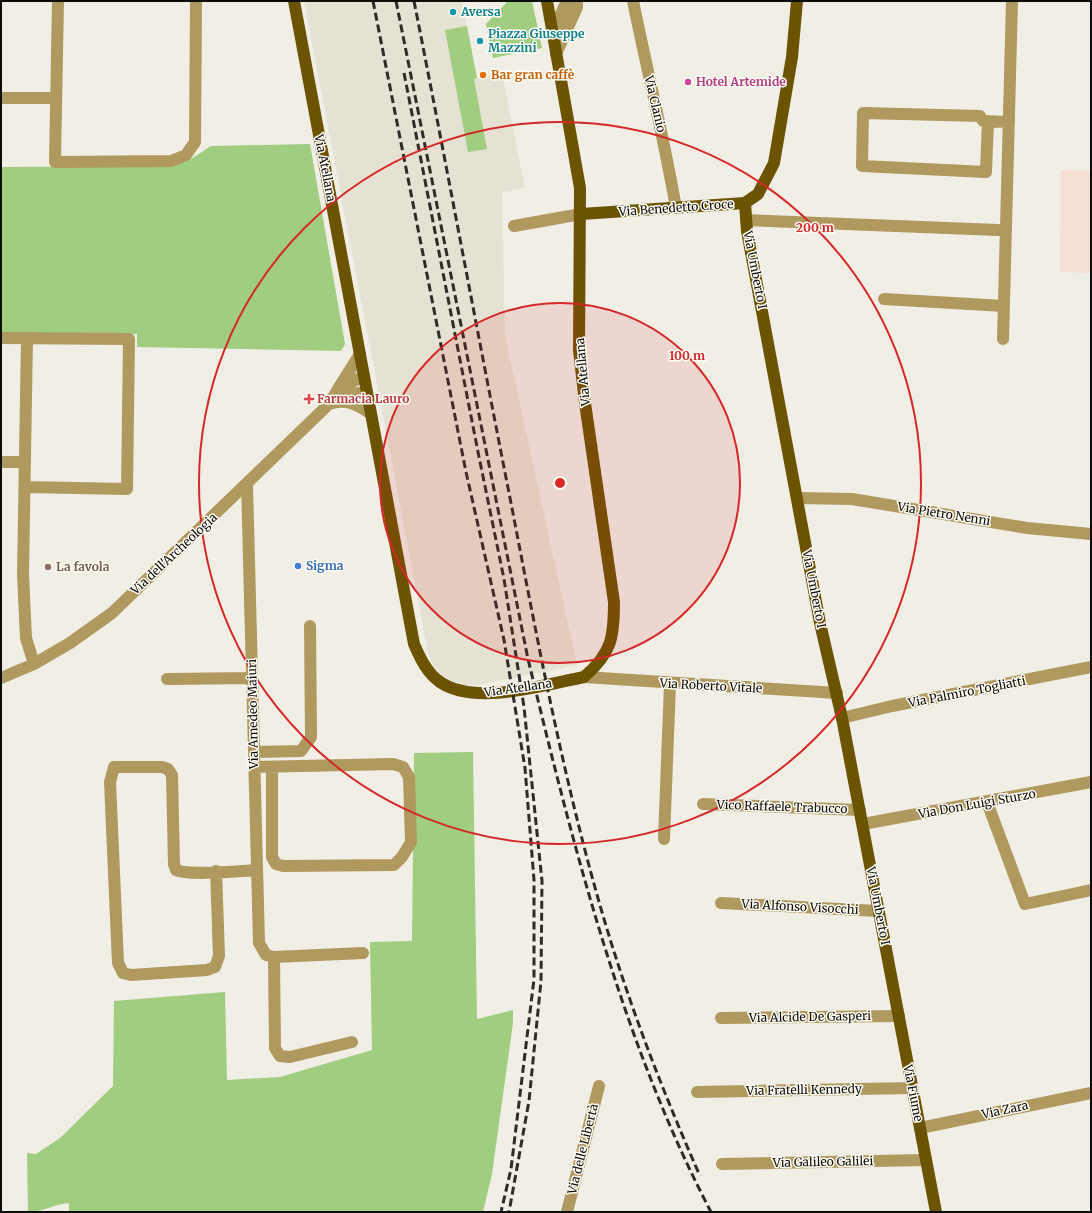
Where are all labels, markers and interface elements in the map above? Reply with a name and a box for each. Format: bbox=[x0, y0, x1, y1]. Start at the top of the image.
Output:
place label: Aversa bbox=[460, 4, 501, 19]
marker: Aversa bbox=[448, 7, 458, 17]
place label: Piazza Giuseppe Mazzini bbox=[488, 26, 585, 55]
marker: Piazza Giuseppe Mazzini bbox=[475, 36, 485, 46]
place label: Bar gran caffè bbox=[491, 67, 575, 82]
marker: Bar gran caffè bbox=[478, 70, 488, 80]
street label: Via Clanio bbox=[641, 73, 669, 134]
place label: Hotel Artemide bbox=[696, 74, 786, 89]
marker: Hotel Artemide bbox=[683, 77, 693, 87]
street label: Via Atellana bbox=[311, 132, 339, 203]
street label: Via Benedetto Croce bbox=[617, 196, 734, 219]
text: 200 m bbox=[796, 220, 834, 235]
street label: Via Umberto I bbox=[740, 228, 770, 310]
street label: Via Atellana bbox=[572, 337, 593, 408]
text: 100 m bbox=[669, 348, 705, 363]
place label: Farmacia Lauro bbox=[317, 391, 409, 406]
marker: Farmacia Lauro bbox=[304, 394, 314, 404]
centre of rings bbox=[553, 476, 567, 490]
street label: Via Pietro Nenni bbox=[896, 499, 992, 528]
street label: Via dell'Archeologia bbox=[127, 509, 220, 598]
street label: Via Umberto I bbox=[799, 547, 829, 629]
place label: Sigma bbox=[306, 558, 344, 573]
place label: La favola bbox=[56, 559, 110, 574]
marker: Sigma bbox=[293, 561, 303, 571]
marker: La favola bbox=[43, 562, 53, 572]
street label: Via Amedeo Maiuri bbox=[244, 659, 261, 770]
street label: Via Palmiro Togliatti bbox=[906, 673, 1027, 710]
street label: Via Atellana bbox=[482, 675, 553, 700]
street label: Via Roberto Vitale bbox=[658, 675, 763, 696]
street label: Via Don Luigi Sturzo bbox=[916, 786, 1037, 821]
street label: Vico Raffaele Trabucco bbox=[715, 797, 848, 816]
street label: Via Umberto I bbox=[863, 864, 893, 946]
street label: Via Alfonso Visocchi bbox=[740, 896, 859, 917]
street label: Via Alcide De Gasperi bbox=[748, 1008, 871, 1025]
street label: Via Fiume bbox=[900, 1062, 926, 1123]
street label: Via Fratelli Kennedy bbox=[745, 1081, 862, 1098]
street label: Via Zara bbox=[979, 1097, 1030, 1122]
street label: Via delle Libertà bbox=[564, 1102, 601, 1197]
street label: Via Galileo Galilei bbox=[772, 1153, 873, 1170]

